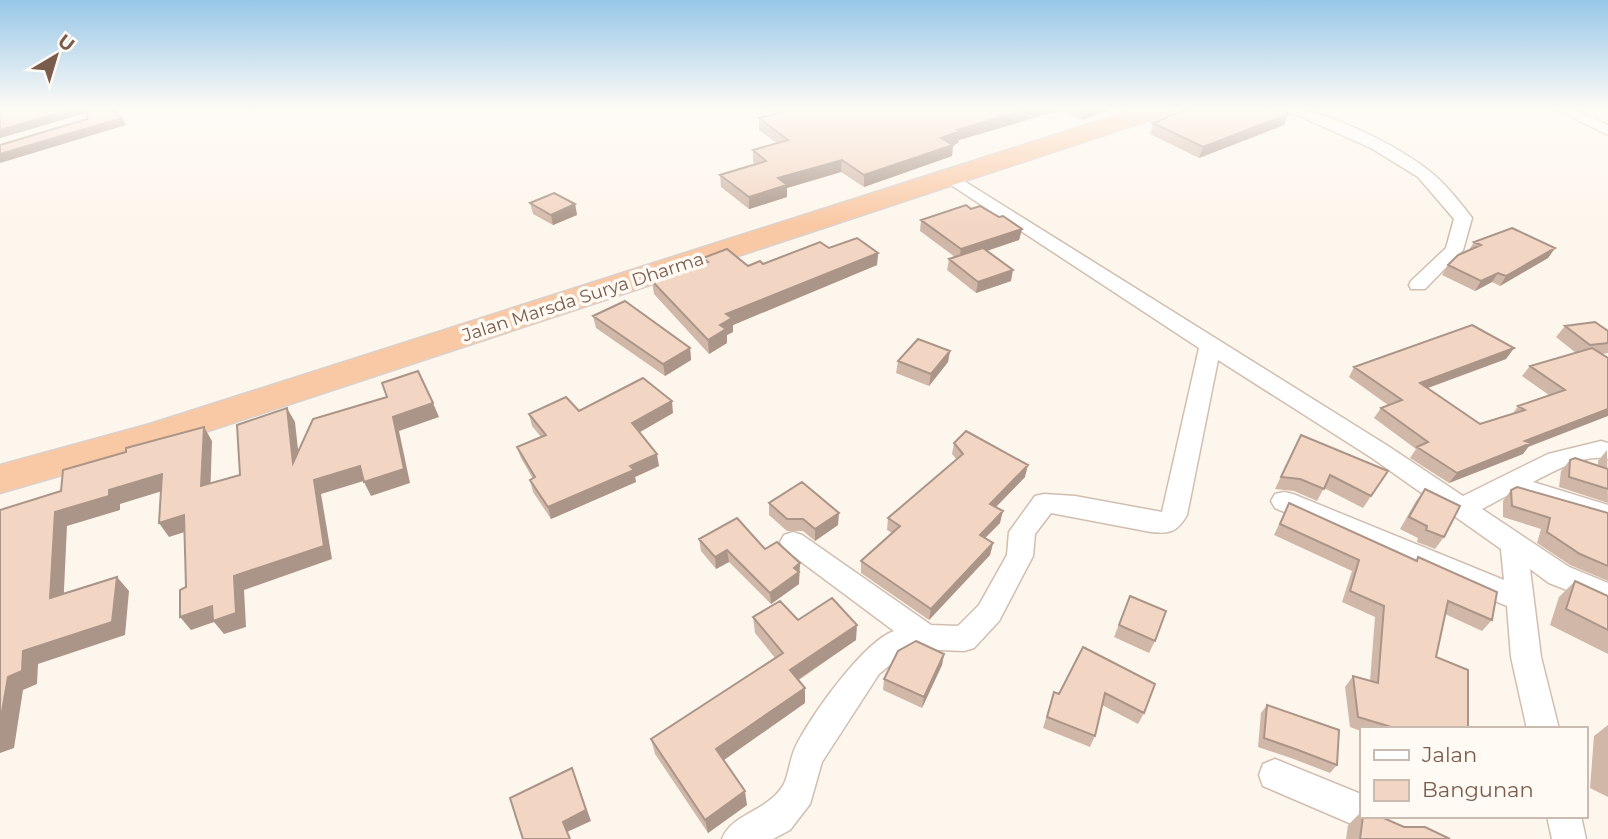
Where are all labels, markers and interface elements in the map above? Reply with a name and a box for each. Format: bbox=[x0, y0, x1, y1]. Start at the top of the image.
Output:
north arrow bbox=[21, 21, 91, 91]
text: U bbox=[53, 29, 79, 57]
street label: Jalan Marsda Surya Dharma bbox=[458, 247, 707, 347]
legend bbox=[1360, 727, 1587, 818]
text: Jalan bbox=[1421, 742, 1477, 767]
text: Bangunan bbox=[1422, 777, 1534, 802]

